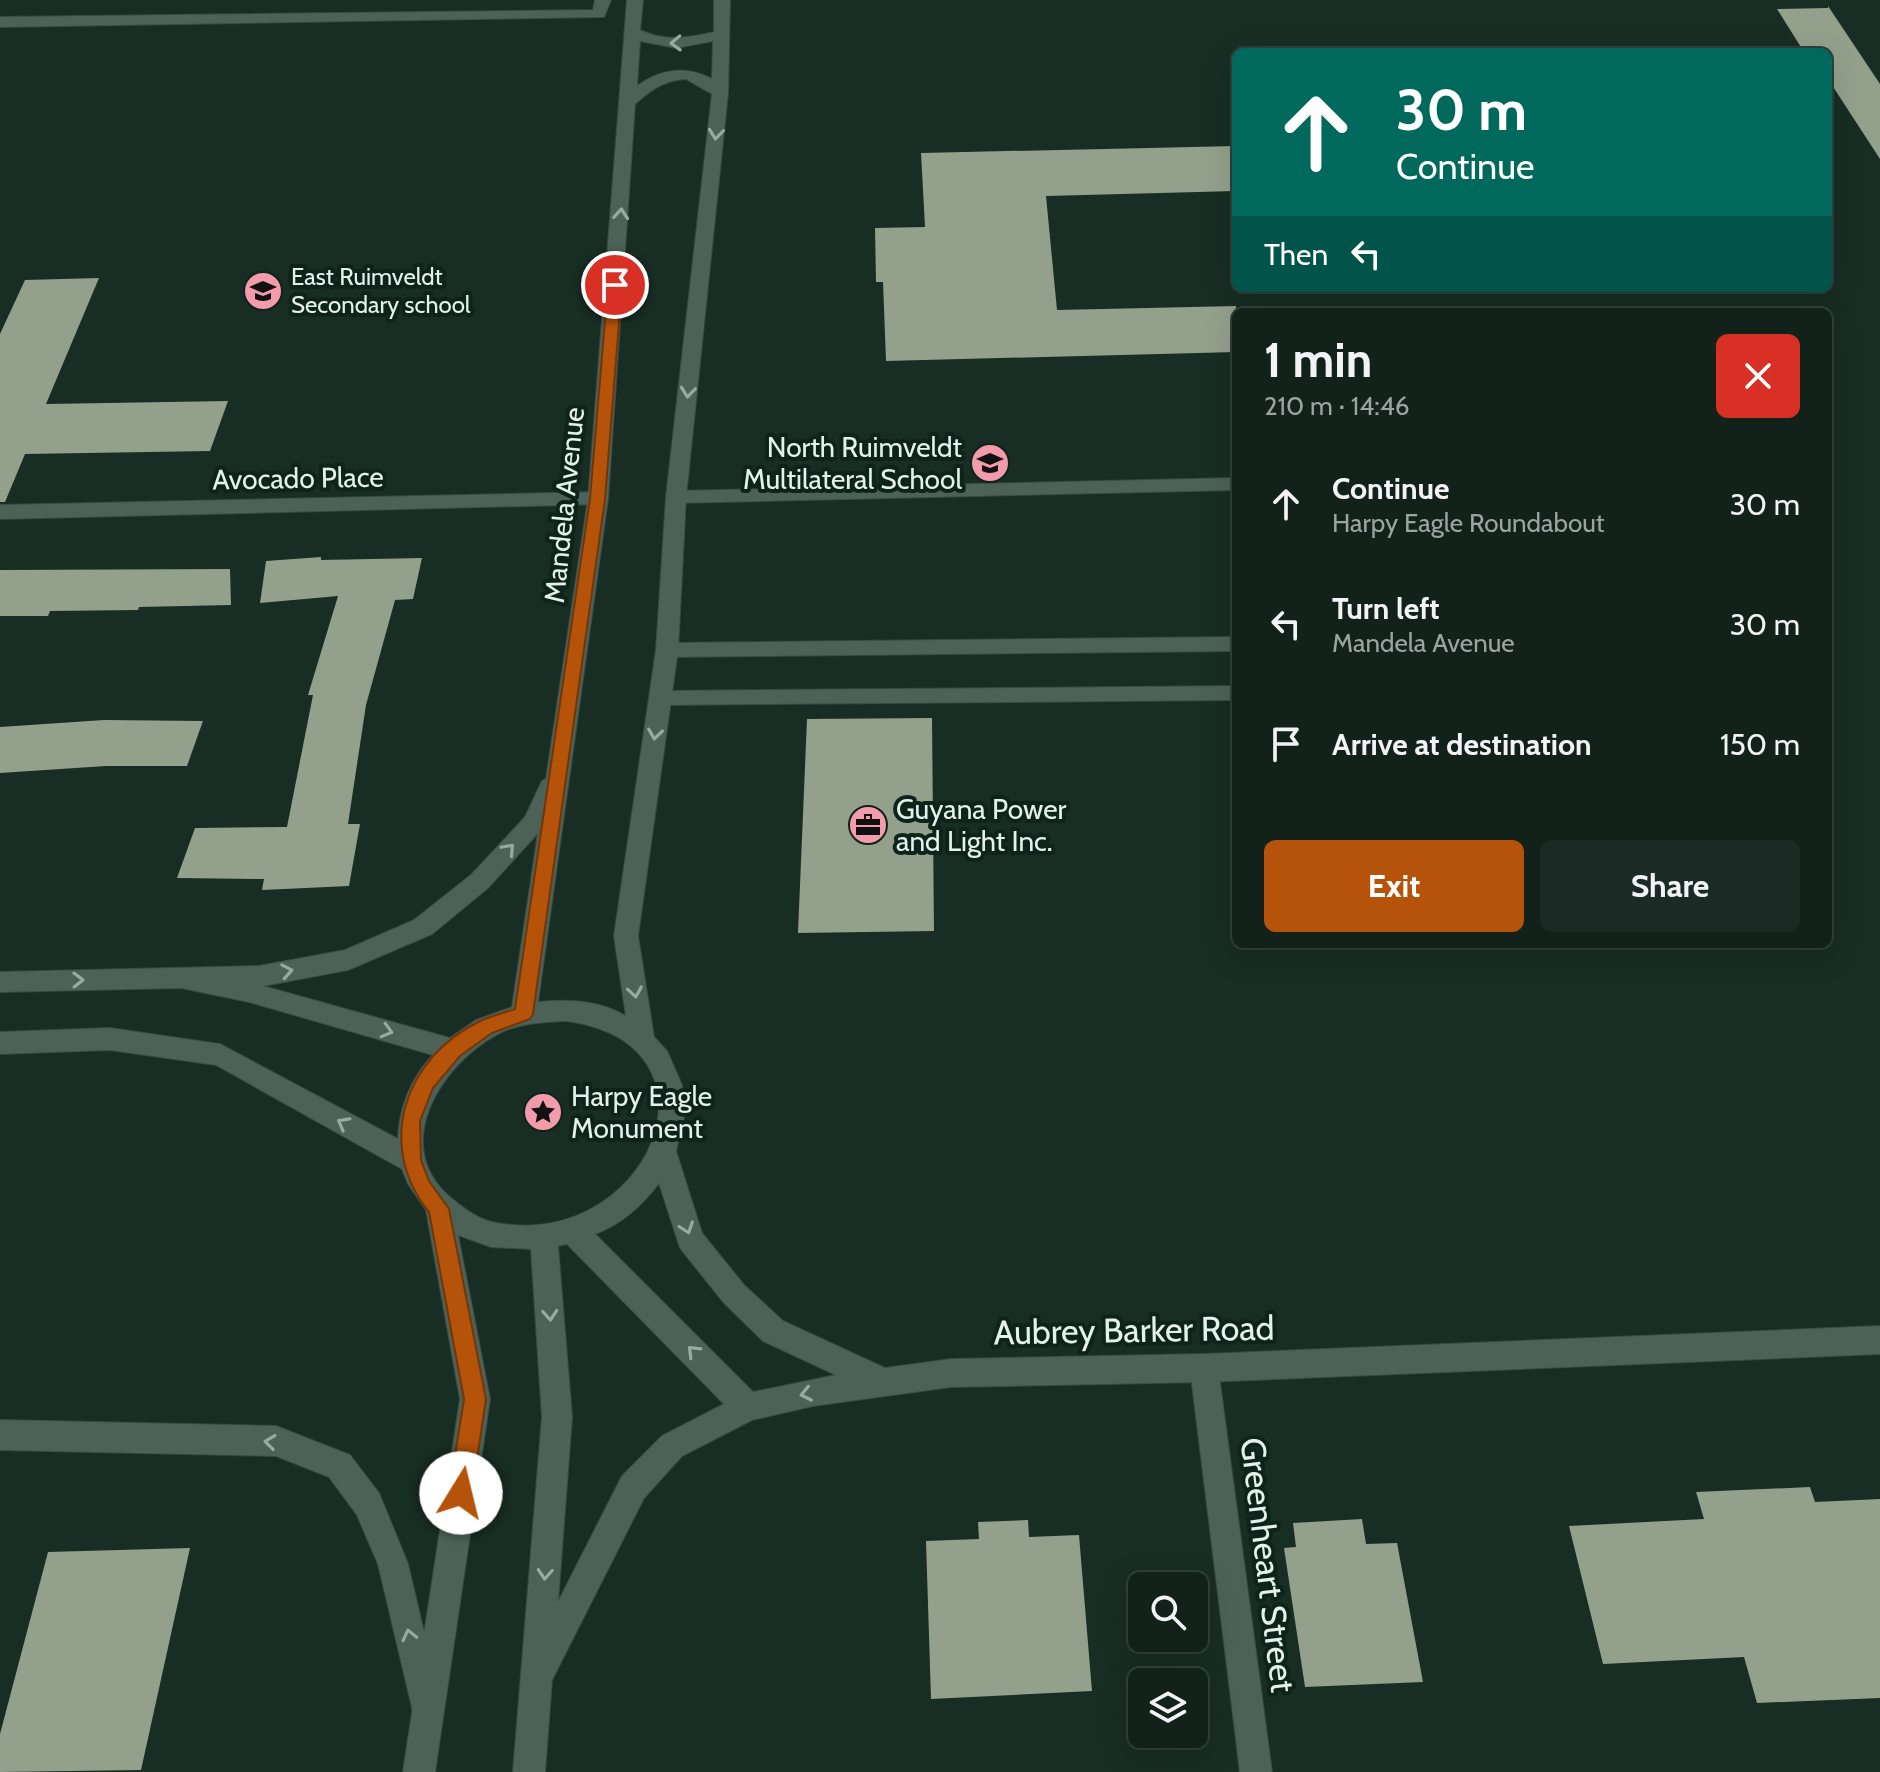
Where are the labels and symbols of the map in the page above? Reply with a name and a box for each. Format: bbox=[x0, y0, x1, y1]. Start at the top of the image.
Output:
one-way arrow bbox=[669, 34, 682, 51]
one-way arrow bbox=[707, 128, 724, 141]
one-way arrow bbox=[612, 207, 629, 220]
pin bbox=[581, 251, 649, 319]
place label: East Ruimveldt Secondary school bbox=[291, 262, 471, 319]
school or university icon: East Ruimveldt Secondary school bbox=[242, 270, 284, 312]
one-way arrow bbox=[679, 386, 696, 399]
street label: Mandela Avenue bbox=[537, 405, 591, 605]
place label: North Ruimveldt Multilateral School bbox=[743, 430, 962, 496]
school or university icon: North Ruimveldt Multilateral School bbox=[969, 442, 1011, 484]
street label: Avocado Place bbox=[212, 460, 384, 496]
one-way arrow bbox=[647, 728, 664, 741]
place label: Guyana Power and Light Inc. bbox=[896, 792, 1067, 858]
office icon: Guyana Power and Light Inc. bbox=[847, 804, 889, 846]
one-way arrow bbox=[499, 844, 514, 859]
one-way arrow bbox=[280, 963, 294, 980]
one-way arrow bbox=[72, 972, 85, 989]
one-way arrow bbox=[625, 985, 642, 998]
one-way arrow bbox=[380, 1022, 393, 1038]
place label: Harpy Eagle Monument bbox=[571, 1079, 712, 1145]
place icon: Harpy Eagle Monument bbox=[522, 1091, 564, 1133]
one-way arrow bbox=[337, 1117, 351, 1132]
one-way arrow bbox=[678, 1220, 694, 1234]
street label: Aubrey Barker Road bbox=[993, 1307, 1275, 1353]
one-way arrow bbox=[541, 1308, 558, 1321]
one-way arrow bbox=[688, 1346, 702, 1360]
one-way arrow bbox=[800, 1385, 813, 1402]
one-way arrow bbox=[263, 1434, 276, 1451]
street label: Greenheart Street bbox=[1232, 1435, 1304, 1695]
position arrow bbox=[419, 1451, 503, 1535]
one-way arrow bbox=[537, 1568, 554, 1581]
one-way arrow bbox=[401, 1629, 418, 1643]

